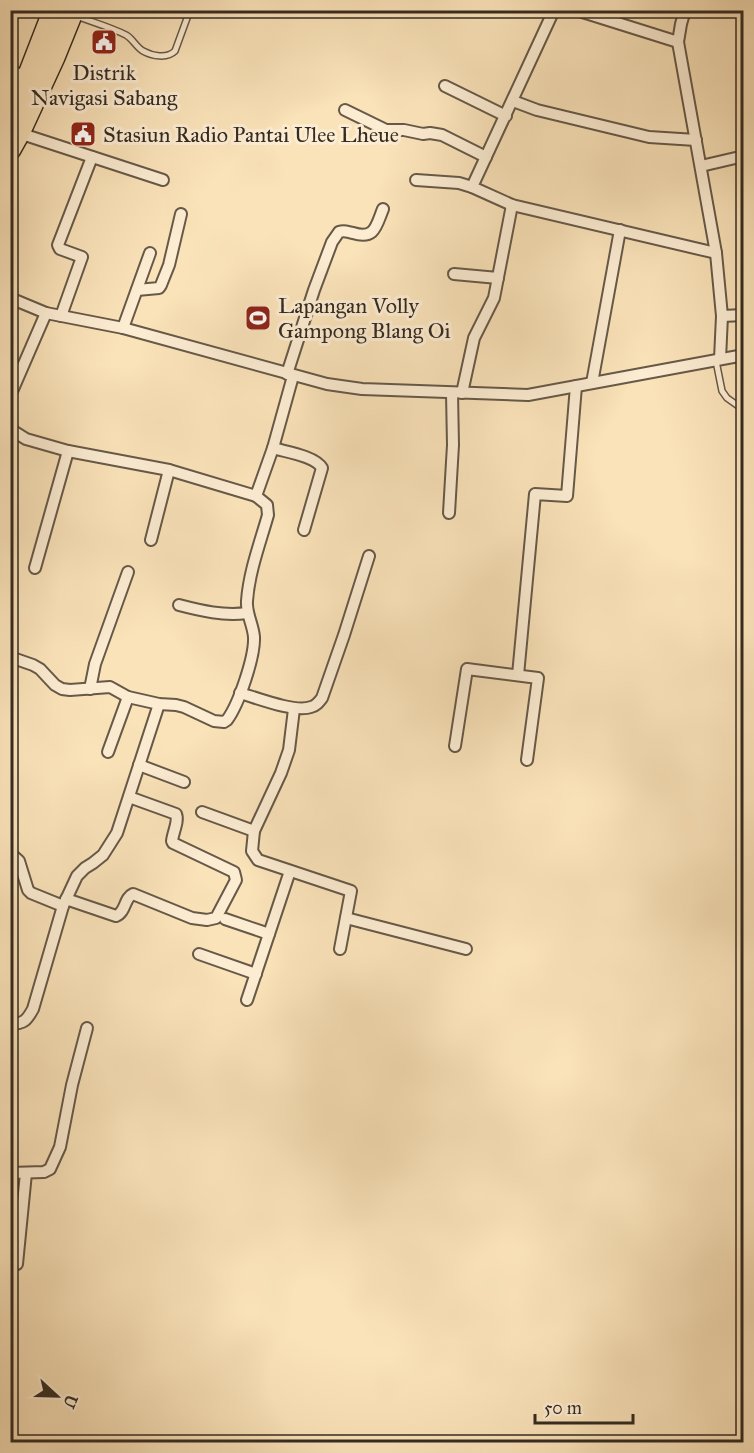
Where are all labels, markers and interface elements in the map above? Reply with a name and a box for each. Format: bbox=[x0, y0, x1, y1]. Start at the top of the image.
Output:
public building icon: Distrik Navigasi Sabang bbox=[89, 27, 119, 57]
place label: Distrik Navigasi Sabang bbox=[31, 59, 178, 111]
public building icon: Stasiun Radio Pantai Ulee Lheue bbox=[68, 119, 98, 149]
place label: Stasiun Radio Pantai Ulee Lheue bbox=[103, 121, 399, 148]
place label: Lapangan Volly Gampong Blang Oi bbox=[278, 292, 451, 344]
sports icon: Lapangan Volly Gampong Blang Oi bbox=[243, 303, 273, 333]
north arrow bbox=[27, 1366, 87, 1426]
scale bar bbox=[535, 1387, 632, 1425]
text: U bbox=[59, 1392, 82, 1411]
text: 50 m bbox=[544, 1397, 582, 1419]

